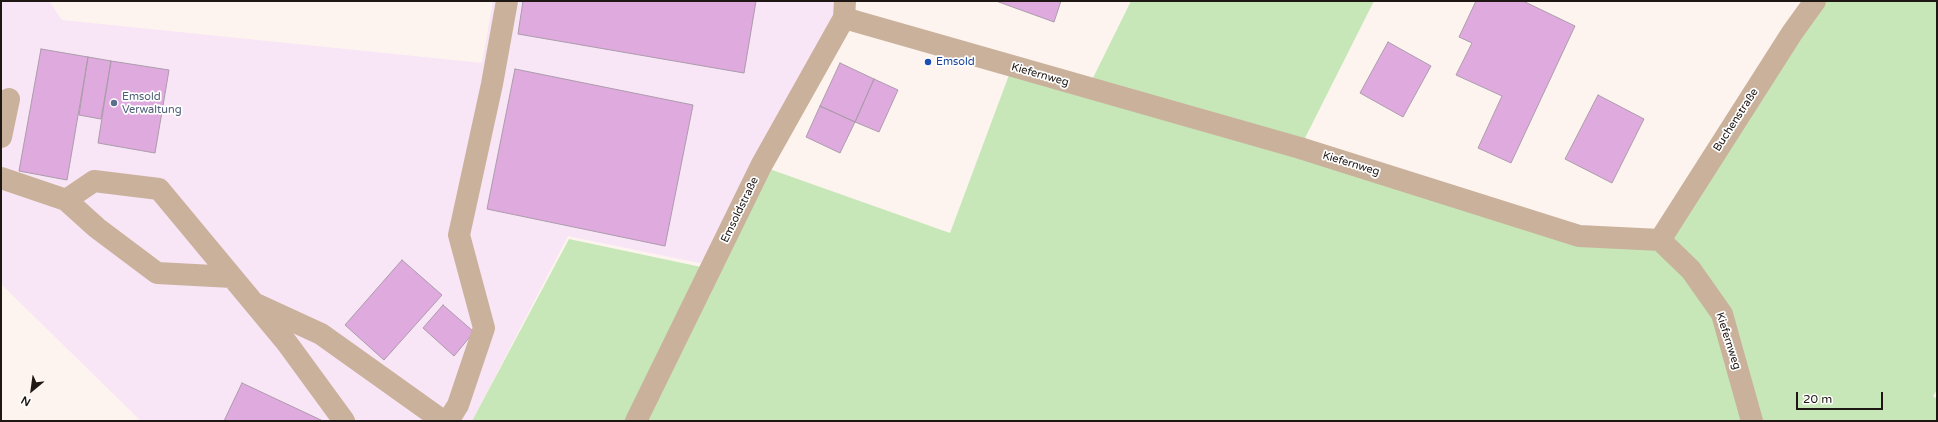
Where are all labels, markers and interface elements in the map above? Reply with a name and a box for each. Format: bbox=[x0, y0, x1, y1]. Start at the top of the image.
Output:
place label: Emsold bbox=[936, 55, 975, 69]
marker: Emsold bbox=[923, 57, 933, 67]
street label: Kiefernweg bbox=[1010, 61, 1070, 89]
street label: Buchenstraße bbox=[1711, 86, 1761, 154]
place label: Emsold Verwaltung bbox=[122, 90, 182, 116]
marker: Emsold Verwaltung bbox=[109, 98, 119, 108]
street label: Kiefernweg bbox=[1321, 149, 1381, 179]
street label: Emsoldstraße bbox=[718, 175, 762, 245]
street label: Kiefernweg bbox=[1713, 311, 1743, 371]
north arrow bbox=[12, 370, 52, 410]
scale bar bbox=[1798, 384, 1885, 410]
text: 20 m bbox=[1803, 392, 1832, 406]
text: N bbox=[19, 393, 33, 409]

